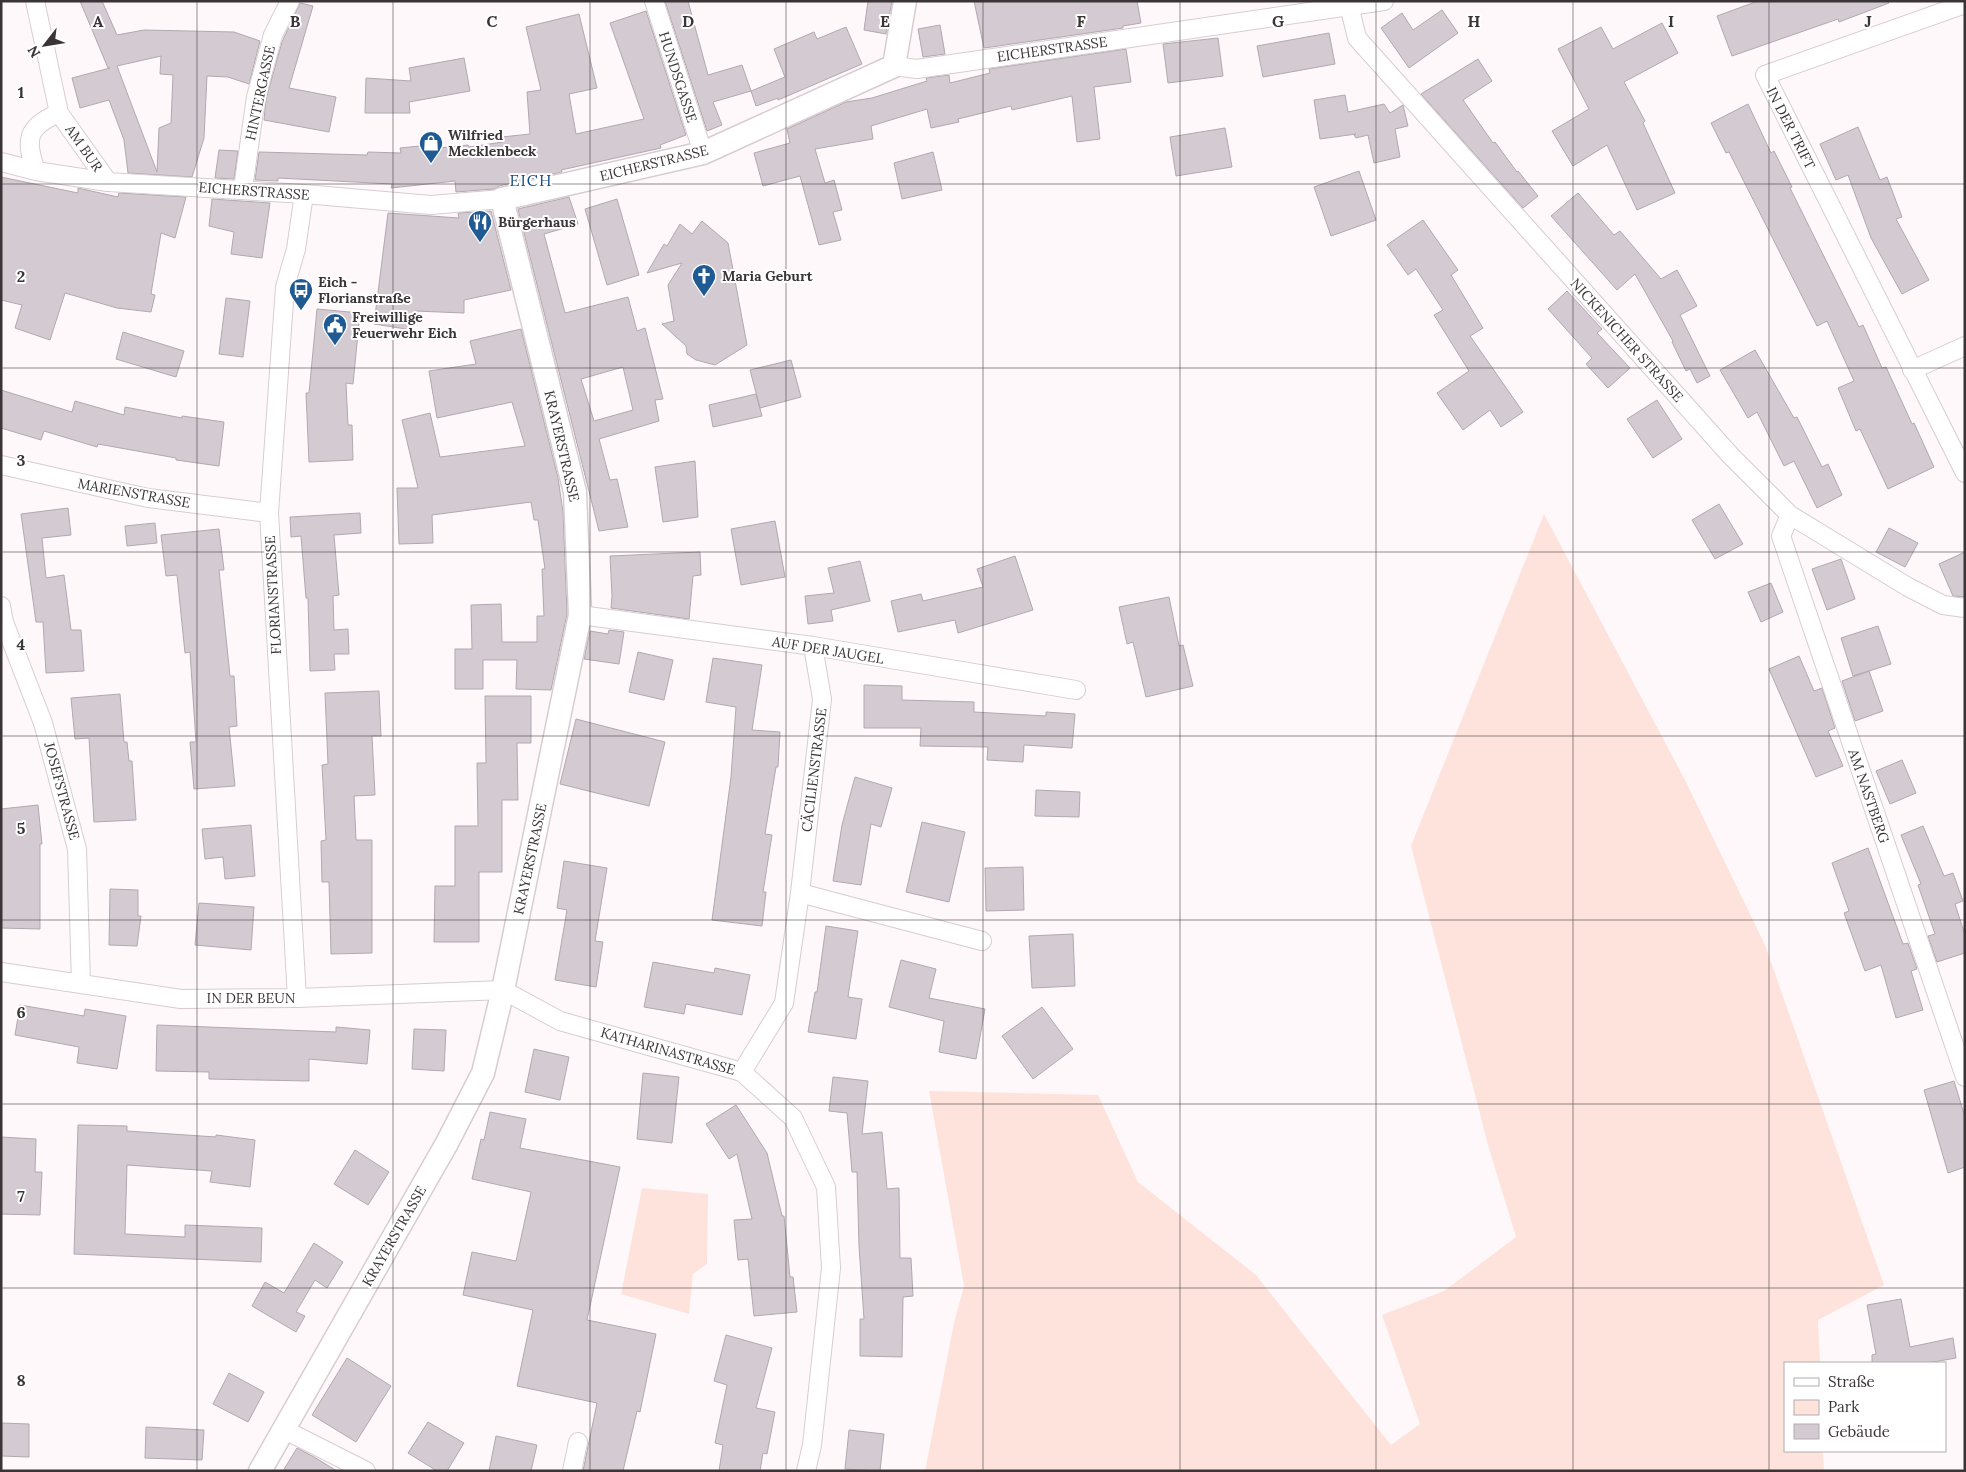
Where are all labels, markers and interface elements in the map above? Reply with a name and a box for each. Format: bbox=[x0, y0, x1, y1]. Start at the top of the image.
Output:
text: A bbox=[93, 11, 104, 31]
text: B bbox=[290, 11, 301, 31]
text: C bbox=[486, 11, 498, 31]
text: D bbox=[682, 11, 694, 31]
text: E bbox=[880, 11, 890, 31]
text: F bbox=[1076, 11, 1086, 31]
text: G bbox=[1272, 11, 1284, 31]
text: H bbox=[1468, 11, 1481, 31]
text: I bbox=[1668, 11, 1674, 31]
text: J bbox=[1864, 11, 1872, 31]
north arrow bbox=[20, 20, 70, 70]
street label: HUNDSGASSE bbox=[655, 29, 701, 125]
street label: EICHERSTRASSE bbox=[996, 32, 1109, 66]
text: N bbox=[23, 42, 44, 61]
street label: HINTERGASSE bbox=[241, 44, 279, 142]
text: 1 bbox=[18, 82, 24, 102]
street label: IN DER TRIFT bbox=[1763, 84, 1819, 172]
street label: AM BUR bbox=[61, 120, 107, 175]
place label: Wilfried Mecklenbeck bbox=[448, 126, 537, 160]
shop icon: Wilfried Mecklenbeck bbox=[418, 130, 444, 164]
street label: EICHERSTRASSE bbox=[598, 141, 710, 185]
district label: EICH bbox=[510, 170, 552, 190]
street label: EICHERSTRASSE bbox=[198, 178, 310, 204]
restaurant icon: Bürgerhaus bbox=[467, 209, 493, 243]
place label: Bürgerhaus bbox=[498, 213, 576, 231]
church icon: Maria Geburt bbox=[691, 263, 717, 297]
text: 2 bbox=[17, 266, 25, 286]
place label: Maria Geburt bbox=[722, 267, 813, 285]
place label: Eich - Florianstraße bbox=[318, 273, 411, 307]
street label: NICKENICHER STRASSE bbox=[1567, 274, 1687, 406]
bus stop icon: Eich - Florianstraße bbox=[288, 277, 314, 311]
place label: Freiwillige Feuerwehr Eich bbox=[352, 308, 457, 342]
public building icon: Freiwillige Feuerwehr Eich bbox=[322, 312, 348, 346]
street label: KRAYERSTRASSE bbox=[540, 389, 584, 504]
text: 3 bbox=[17, 450, 26, 470]
street label: MARIENSTRASSE bbox=[76, 474, 192, 512]
street label: FLORIANSTRASSE bbox=[261, 535, 285, 655]
street label: AUF DER JAUGEL bbox=[770, 632, 885, 668]
text: 4 bbox=[17, 634, 26, 654]
street label: CÄCILIENSTRASSE bbox=[797, 707, 831, 833]
street label: JOSEFSTRASSE bbox=[40, 739, 84, 842]
street label: AM NASTBERG bbox=[1844, 746, 1894, 846]
street label: KRAYERSTRASSE bbox=[509, 801, 551, 916]
text: 5 bbox=[17, 818, 26, 838]
street label: IN DER BEUN bbox=[207, 989, 296, 1007]
text: 6 bbox=[16, 1002, 26, 1022]
street label: KATHARINASTRASSE bbox=[599, 1023, 738, 1079]
street label: KRAYERSTRASSE bbox=[358, 1182, 430, 1290]
text: 7 bbox=[17, 1186, 25, 1206]
legend bbox=[1784, 1362, 1946, 1452]
text: 8 bbox=[16, 1370, 26, 1390]
text: Straße bbox=[1828, 1372, 1875, 1391]
text: Park bbox=[1828, 1397, 1859, 1416]
text: Gebäude bbox=[1828, 1422, 1890, 1441]

